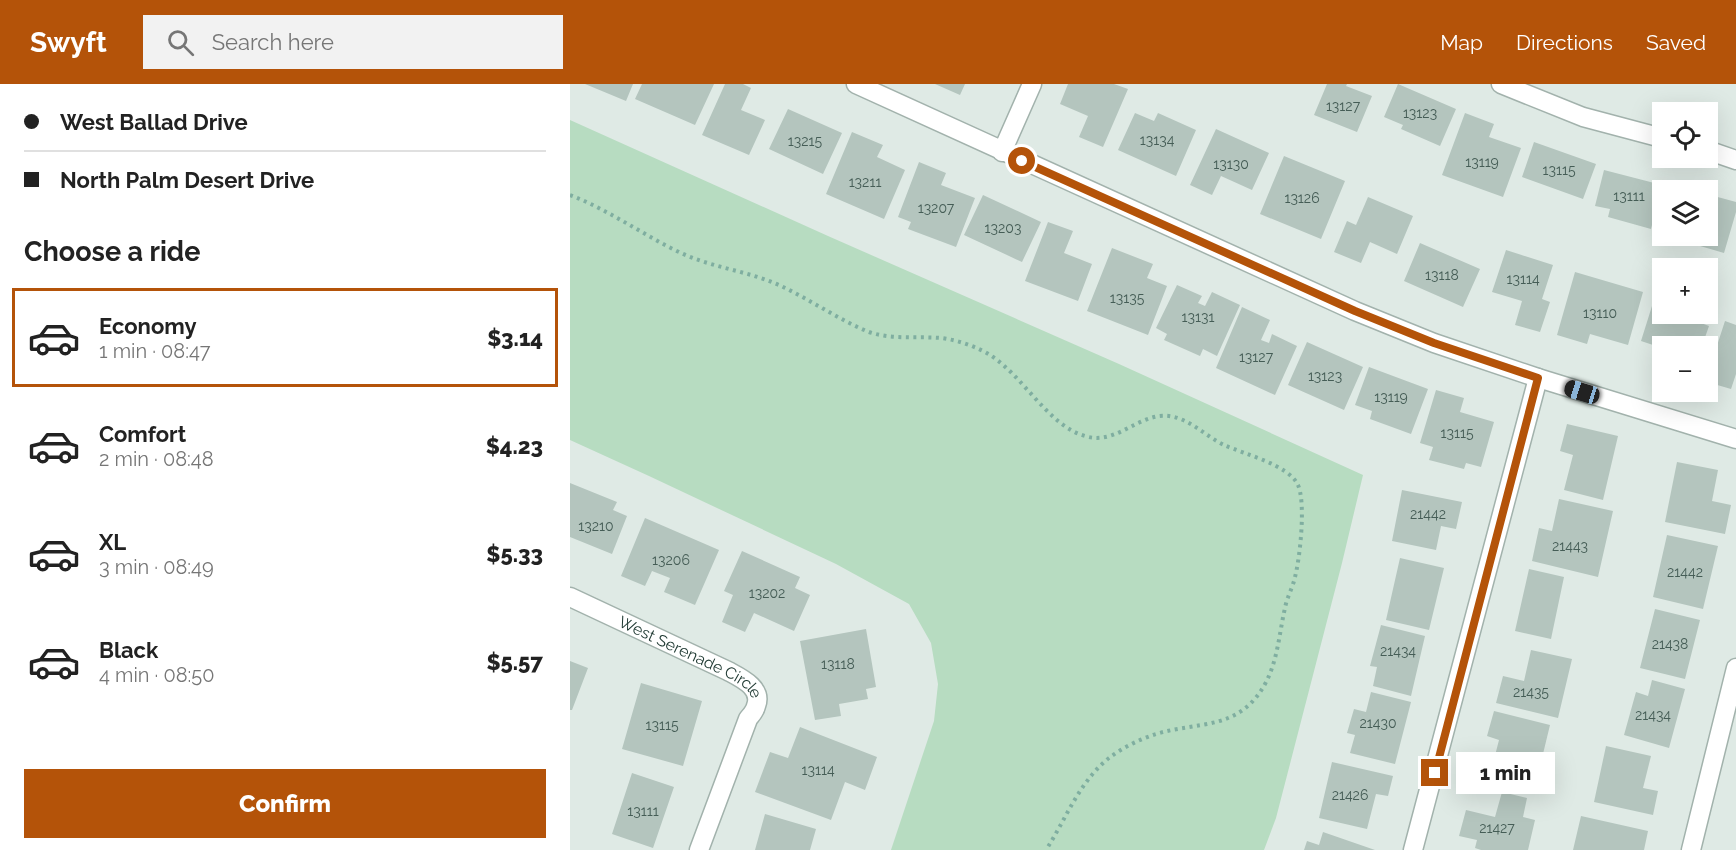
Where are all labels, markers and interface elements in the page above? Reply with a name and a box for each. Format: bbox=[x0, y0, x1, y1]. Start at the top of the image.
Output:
search box bbox=[143, 15, 563, 69]
text: Swyft bbox=[30, 26, 107, 59]
icon: search bbox=[164, 26, 197, 59]
text: Search here bbox=[212, 29, 334, 55]
text: Map bbox=[1440, 30, 1483, 55]
text: Directions bbox=[1516, 30, 1613, 55]
text: Saved bbox=[1646, 30, 1706, 55]
house number: 13127 bbox=[1326, 98, 1361, 114]
map controls bbox=[1652, 102, 1718, 402]
button: locate bbox=[1652, 102, 1718, 168]
house number: 13123 bbox=[1403, 105, 1437, 121]
text: West Ballad Drive bbox=[60, 109, 248, 135]
house number: 13134 bbox=[1140, 132, 1175, 148]
house number: 13215 bbox=[788, 133, 823, 149]
route start bbox=[1008, 147, 1035, 174]
house number: 13119 bbox=[1465, 154, 1499, 170]
house number: 13130 bbox=[1213, 156, 1249, 172]
house number: 13115 bbox=[1542, 162, 1576, 178]
text: North Palm Desert Drive bbox=[60, 167, 314, 193]
house number: 13211 bbox=[849, 174, 881, 190]
button: layers bbox=[1652, 180, 1718, 246]
house number: 13111 bbox=[1613, 188, 1645, 204]
house number: 13126 bbox=[1284, 190, 1320, 206]
house number: 13207 bbox=[918, 200, 955, 216]
house number: 13203 bbox=[985, 220, 1021, 236]
text: Choose a ride bbox=[24, 236, 200, 267]
button: + bbox=[1652, 258, 1718, 324]
house number: 13118 bbox=[1425, 267, 1459, 283]
house number: 13114 bbox=[1506, 271, 1540, 287]
house number: 13135 bbox=[1110, 290, 1145, 306]
house number: 13110 bbox=[1583, 305, 1617, 321]
house number: 13131 bbox=[1182, 309, 1214, 325]
icon: car bbox=[27, 311, 81, 365]
text: Economy bbox=[99, 313, 197, 339]
text: $3.14 bbox=[487, 325, 543, 351]
button: − bbox=[1652, 336, 1718, 402]
text: 1 min · 08:47 bbox=[99, 339, 210, 363]
house number: 13127 bbox=[1239, 349, 1274, 365]
house number: 13123 bbox=[1308, 368, 1342, 384]
car bbox=[1562, 378, 1602, 406]
house number: 13119 bbox=[1374, 389, 1408, 405]
icon: car bbox=[27, 419, 81, 473]
text: Comfort bbox=[99, 421, 186, 447]
house number: 13115 bbox=[1440, 425, 1474, 441]
text: $4.23 bbox=[486, 433, 543, 459]
text: 2 min · 08:48 bbox=[99, 447, 214, 471]
house number: 21442 bbox=[1410, 506, 1446, 522]
house number: 13210 bbox=[578, 518, 614, 534]
icon: car bbox=[27, 527, 81, 581]
text: XL bbox=[99, 529, 126, 555]
house number: 21443 bbox=[1552, 538, 1588, 554]
text: $5.33 bbox=[486, 541, 543, 567]
house number: 13206 bbox=[652, 552, 690, 568]
text: 3 min · 08:49 bbox=[99, 555, 214, 579]
house number: 21442 bbox=[1667, 564, 1703, 580]
house number: 13202 bbox=[749, 585, 785, 601]
street label: West Serenade Circle bbox=[616, 612, 766, 701]
icon: car bbox=[27, 635, 81, 689]
house number: 21438 bbox=[1652, 636, 1688, 652]
text: Black bbox=[99, 637, 158, 663]
house number: 21434 bbox=[1380, 643, 1416, 659]
text: $5.57 bbox=[486, 649, 543, 675]
house number: 13118 bbox=[821, 656, 855, 672]
text: 4 min · 08:50 bbox=[99, 663, 214, 687]
house number: 21435 bbox=[1513, 684, 1549, 700]
house number: 21434 bbox=[1635, 707, 1671, 723]
house number: 21430 bbox=[1360, 715, 1396, 731]
house number: 13115 bbox=[645, 717, 679, 733]
callout: 1 min bbox=[1456, 752, 1555, 794]
route end bbox=[1421, 759, 1448, 786]
text: 1 min bbox=[1480, 761, 1531, 785]
house number: 13114 bbox=[801, 762, 835, 778]
button: Confirm bbox=[24, 769, 546, 838]
house number: 21426 bbox=[1332, 787, 1368, 803]
house number: 13111 bbox=[627, 803, 659, 819]
house number: 21427 bbox=[1479, 820, 1515, 836]

